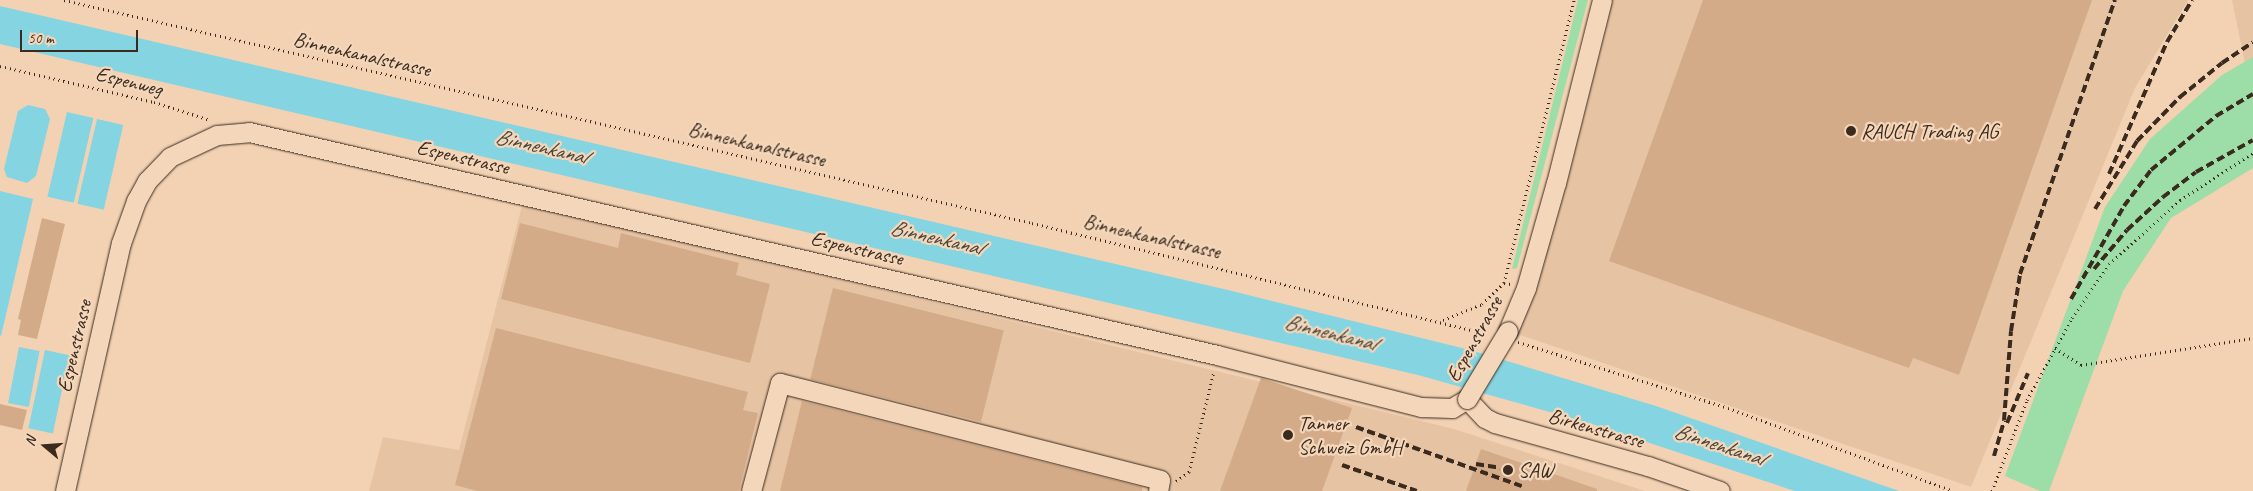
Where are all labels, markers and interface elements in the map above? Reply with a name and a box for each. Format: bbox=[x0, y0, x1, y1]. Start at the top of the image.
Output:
scale bar bbox=[22, 20, 140, 52]
street label: Binnenkanalstrasse bbox=[291, 26, 433, 82]
text: 50 m bbox=[28, 29, 54, 48]
street label: Espenweg bbox=[93, 61, 165, 101]
street label: Binnenkanalstrasse bbox=[686, 116, 828, 172]
place label: RAUCH Trading AG bbox=[1861, 118, 1998, 144]
water label: Binnenkanal bbox=[493, 124, 589, 170]
marker: RAUCH Trading AG bbox=[1845, 125, 1857, 137]
street label: Espenstrasse bbox=[415, 134, 511, 180]
street label: Binnenkanalstrasse bbox=[1081, 208, 1223, 264]
water label: Binnenkanal bbox=[888, 215, 984, 261]
street label: Espenstrasse bbox=[809, 225, 905, 271]
street label: Espenstrasse bbox=[1440, 292, 1508, 386]
street label: Espenstrasse bbox=[51, 298, 97, 394]
water label: Binnenkanal bbox=[1282, 309, 1378, 357]
street label: Birkenstrasse bbox=[1545, 402, 1647, 454]
place label: Tanner Schweiz GmbH bbox=[1298, 410, 1401, 460]
water label: Binnenkanal bbox=[1671, 418, 1767, 472]
north arrow bbox=[20, 421, 70, 471]
marker: Tanner Schweiz GmbH bbox=[1282, 429, 1294, 441]
text: N bbox=[21, 434, 40, 448]
place label: SAW bbox=[1518, 457, 1554, 483]
marker: SAW bbox=[1502, 464, 1514, 476]

